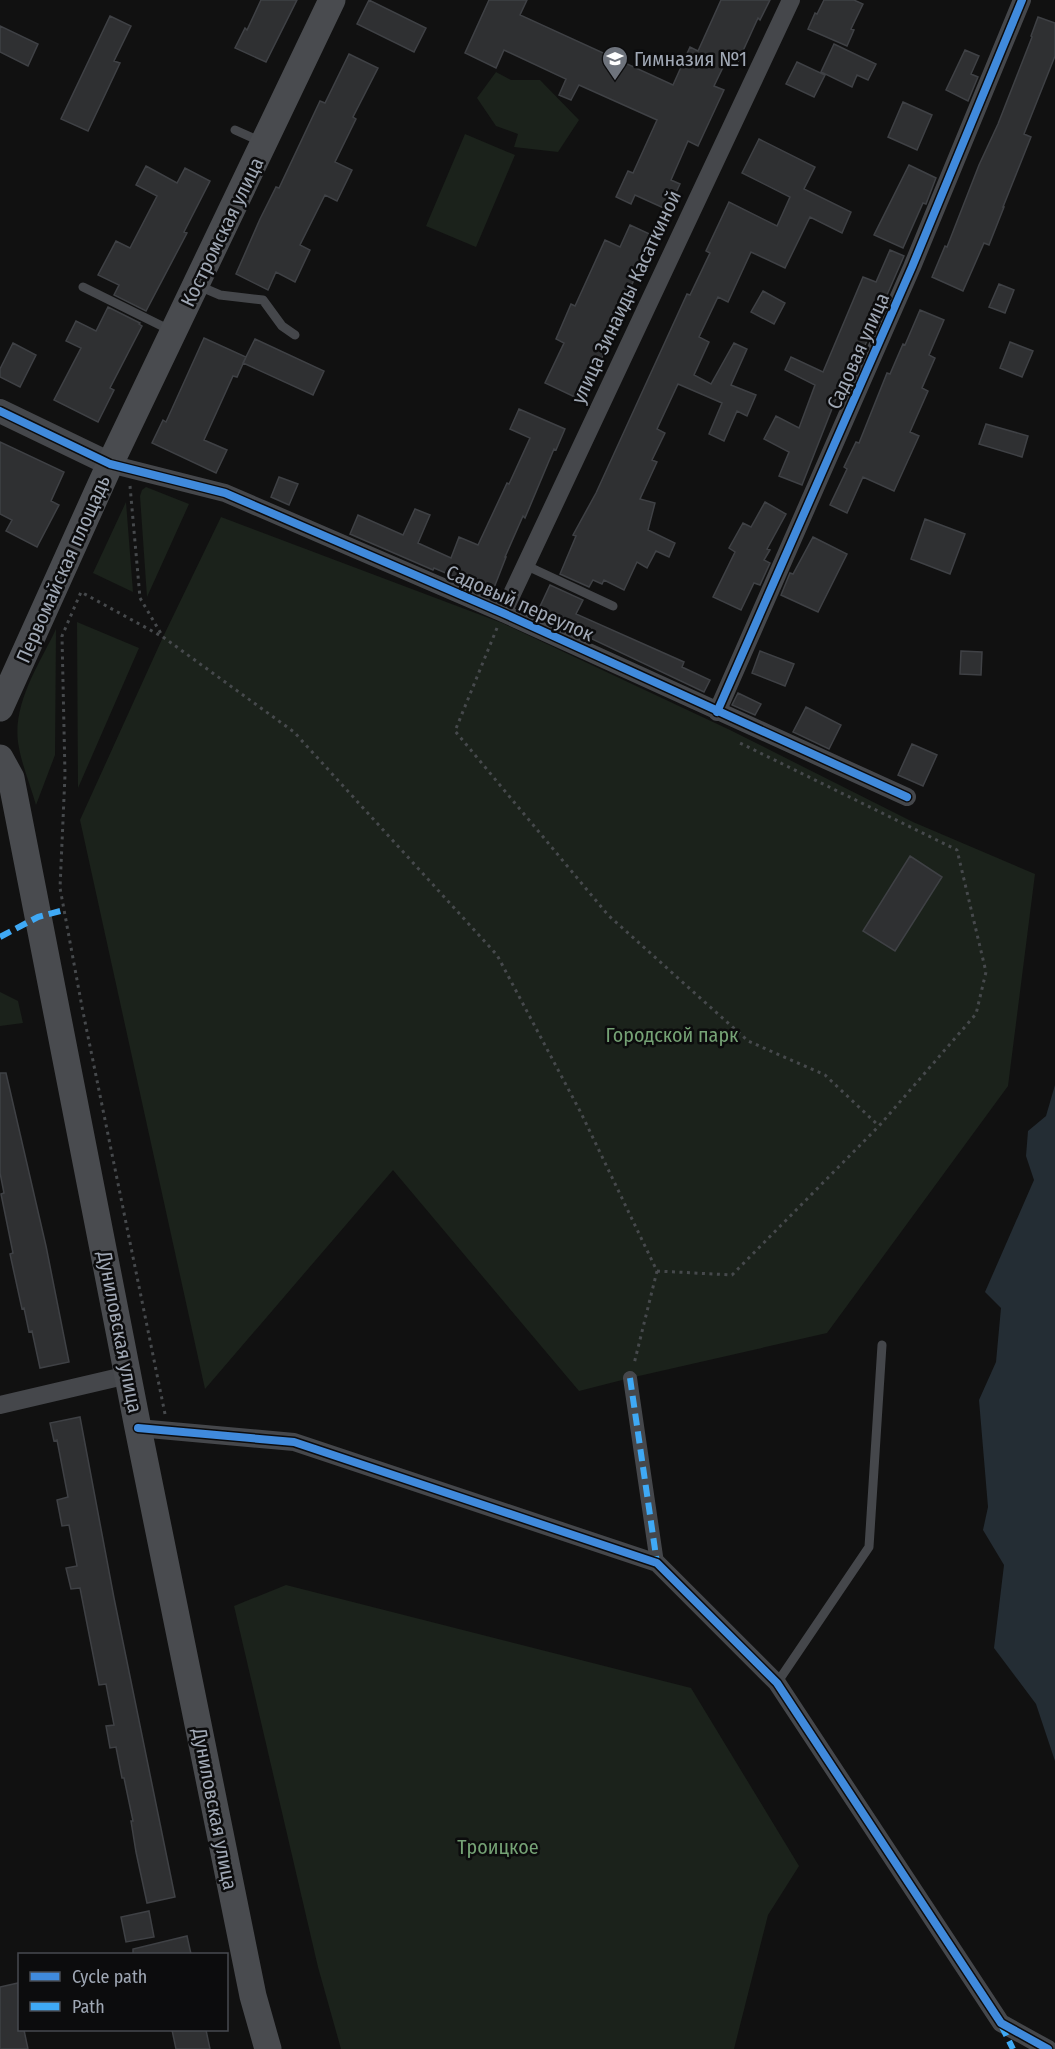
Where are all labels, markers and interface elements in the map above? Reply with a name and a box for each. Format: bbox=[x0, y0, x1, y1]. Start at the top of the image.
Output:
school or university icon: Гимназия №1 bbox=[600, 44, 630, 82]
place label: Гимназия №1 bbox=[634, 47, 747, 71]
street label: Костромская улица bbox=[175, 153, 269, 311]
street label: улица Зинаиды Касаткиной bbox=[566, 187, 686, 407]
street label: Садовая улица bbox=[822, 289, 894, 413]
street label: Первомайская площадь bbox=[11, 471, 115, 667]
street label: Садовый переулок bbox=[443, 560, 598, 647]
park label: Городской парк bbox=[606, 1023, 739, 1047]
street label: Дуниловская улица bbox=[92, 1248, 147, 1415]
street label: Дуниловская улица bbox=[187, 1725, 242, 1892]
park label: Троицкое bbox=[457, 1835, 539, 1859]
legend bbox=[18, 1953, 228, 2031]
text: Cycle path bbox=[72, 1966, 147, 1988]
text: Path bbox=[72, 1996, 105, 2018]

